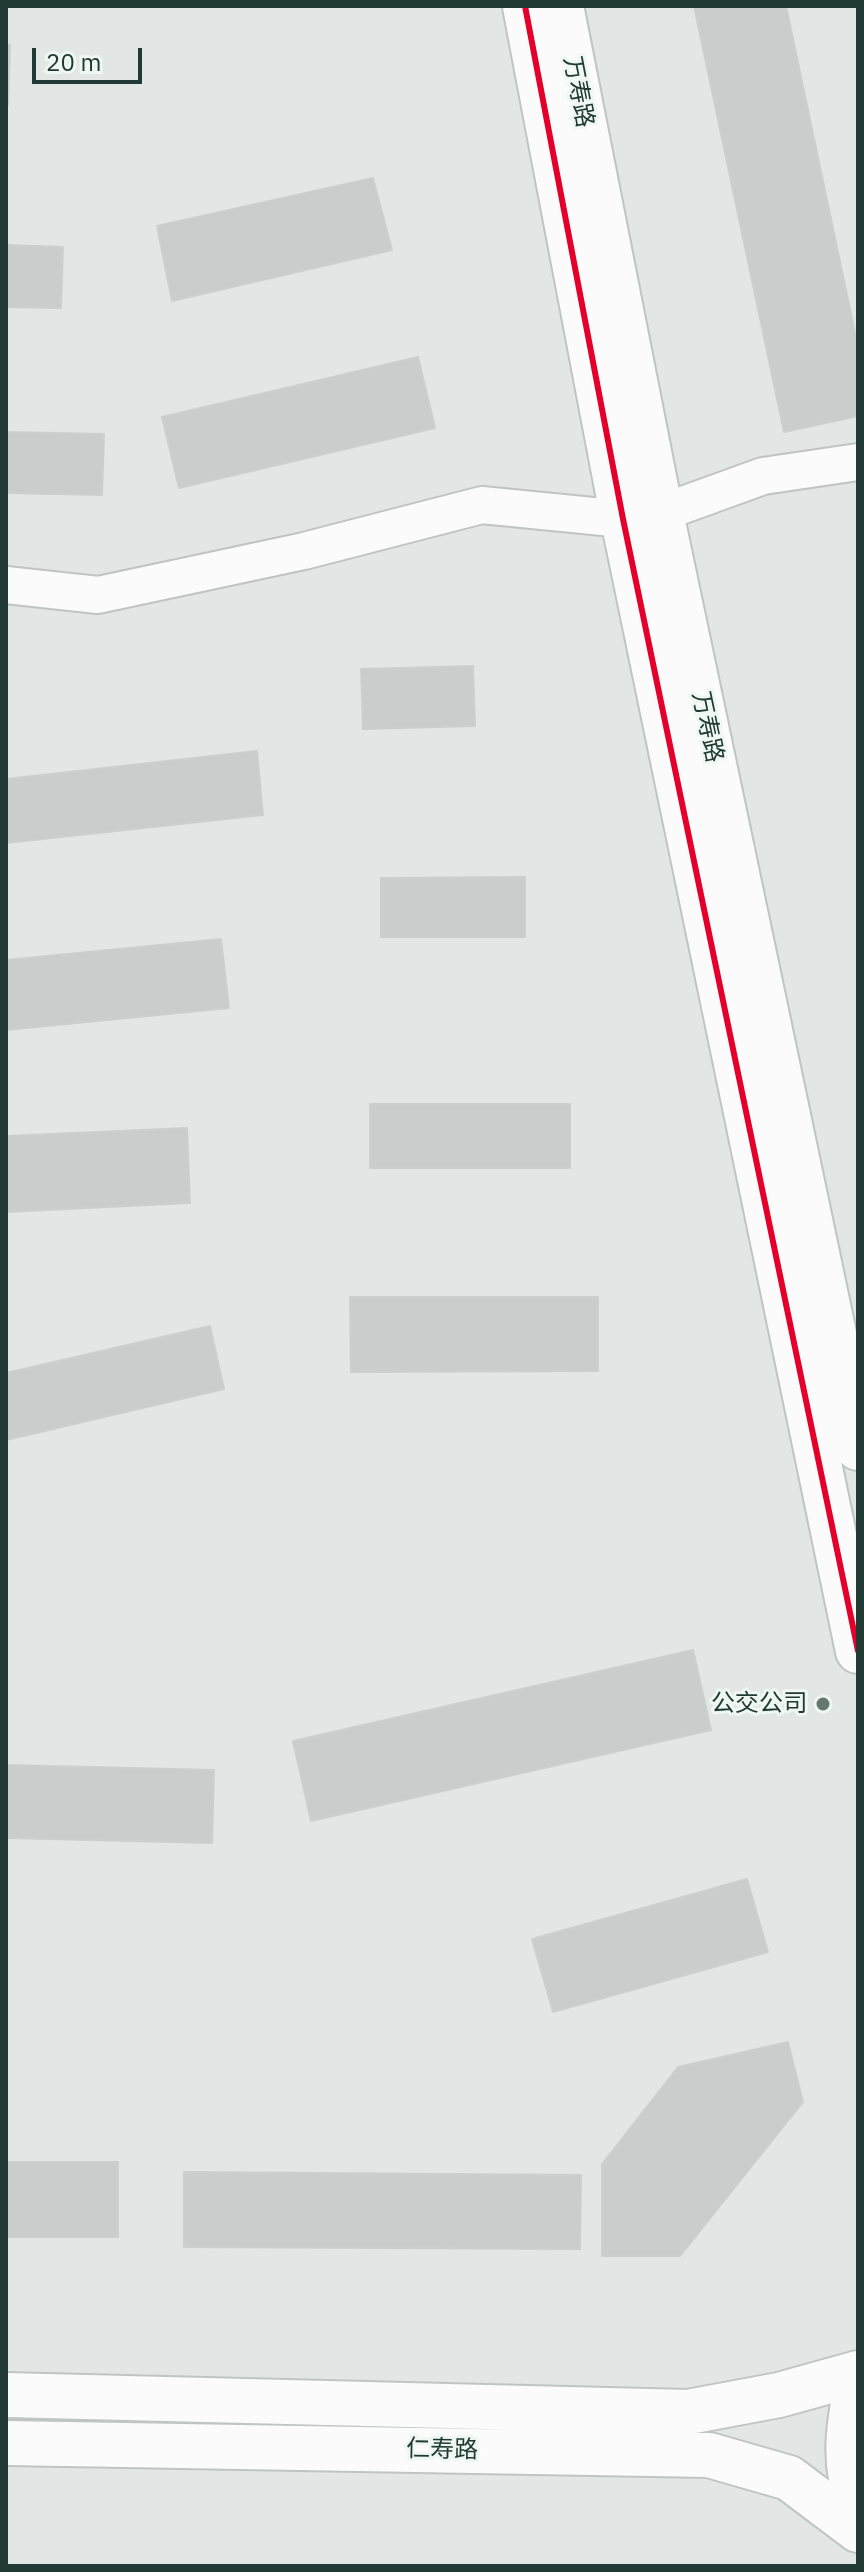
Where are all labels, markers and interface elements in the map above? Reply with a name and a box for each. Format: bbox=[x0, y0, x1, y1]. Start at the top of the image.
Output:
scale bar bbox=[36, 32, 146, 82]
text: 20 m bbox=[46, 46, 101, 78]
street label: 万寿路 bbox=[557, 54, 599, 130]
street label: 万寿路 bbox=[685, 689, 729, 765]
place label: 公交公司 bbox=[711, 1690, 807, 1718]
marker: 公交公司 bbox=[814, 1695, 832, 1713]
street label: 仁寿路 bbox=[406, 2435, 478, 2465]

